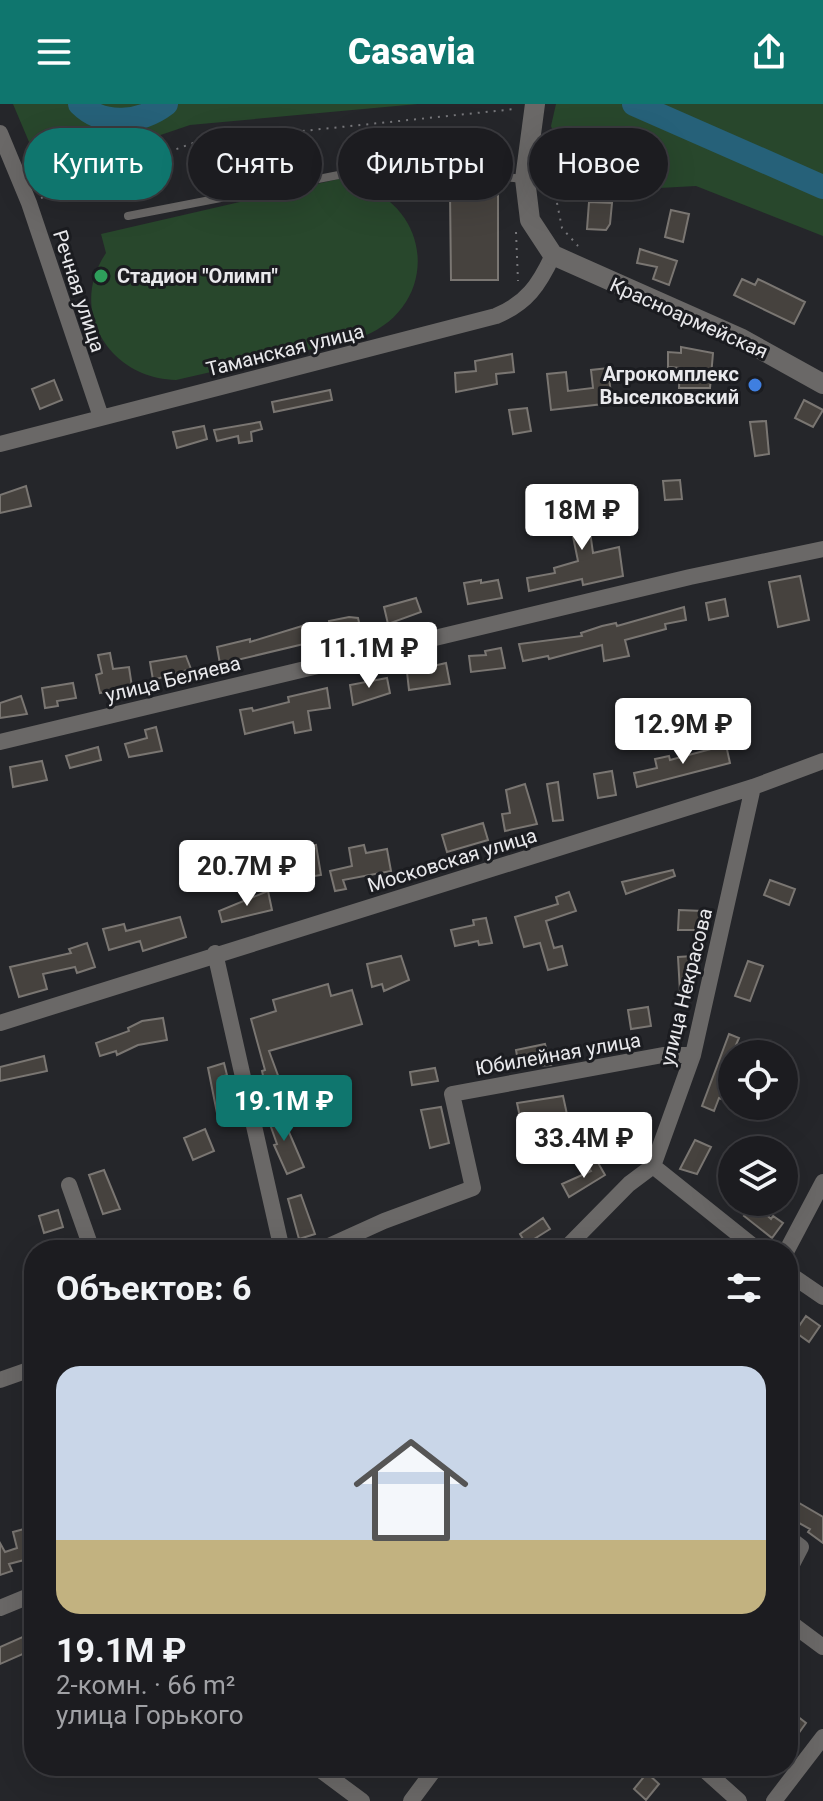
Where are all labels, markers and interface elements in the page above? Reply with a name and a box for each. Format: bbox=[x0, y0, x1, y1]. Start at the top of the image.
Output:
icon: menu bbox=[32, 30, 76, 74]
icon: share bbox=[747, 30, 791, 74]
text: Casavia bbox=[348, 31, 475, 73]
chip: Купить bbox=[24, 128, 172, 200]
chip: Снять bbox=[188, 128, 322, 200]
chip: Фильтры bbox=[338, 128, 513, 200]
chip: Новое bbox=[529, 128, 668, 200]
street label: Речная улица bbox=[48, 227, 110, 355]
place label: Стадион "Олимп" bbox=[117, 264, 278, 288]
marker: Стадион "Олимп" bbox=[92, 267, 110, 285]
street label: Красноармейская bbox=[606, 272, 772, 364]
street label: Таманская улица bbox=[204, 319, 366, 381]
place label: Агрокомплекс Выселковский bbox=[599, 362, 739, 409]
marker: Агрокомплекс Выселковский bbox=[746, 376, 764, 394]
pin: 18M ₽ bbox=[526, 484, 638, 552]
text: 18M ₽ bbox=[543, 495, 621, 525]
pin: 11.1M ₽ bbox=[295, 622, 443, 690]
text: 11.1M ₽ bbox=[319, 633, 419, 663]
street label: улица Беляева bbox=[103, 651, 243, 707]
pin: 12.9M ₽ bbox=[609, 698, 757, 766]
text: 12.9M ₽ bbox=[633, 709, 733, 739]
street label: Московская улица bbox=[364, 823, 540, 897]
pin: 20.7M ₽ bbox=[173, 840, 321, 908]
text: 20.7M ₽ bbox=[197, 851, 297, 881]
street label: улица Некрасова bbox=[655, 906, 717, 1068]
street label: Юбилейная улица bbox=[474, 1028, 642, 1080]
map controls bbox=[718, 1040, 798, 1216]
button: locate bbox=[718, 1040, 798, 1120]
pin: 19.1M ₽ bbox=[210, 1075, 358, 1143]
text: 19.1M ₽ bbox=[234, 1086, 334, 1116]
pin: 33.4M ₽ bbox=[510, 1112, 658, 1180]
text: 33.4M ₽ bbox=[534, 1123, 634, 1153]
button: layers bbox=[718, 1136, 798, 1216]
icon: filters bbox=[722, 1266, 766, 1310]
text: Объектов: 6 bbox=[56, 1268, 251, 1308]
icon: home bbox=[339, 1418, 483, 1562]
text: 19.1M ₽ bbox=[56, 1630, 187, 1670]
text: 2-комн. · 66 m² bbox=[56, 1670, 235, 1700]
text: улица Горького bbox=[56, 1700, 244, 1730]

